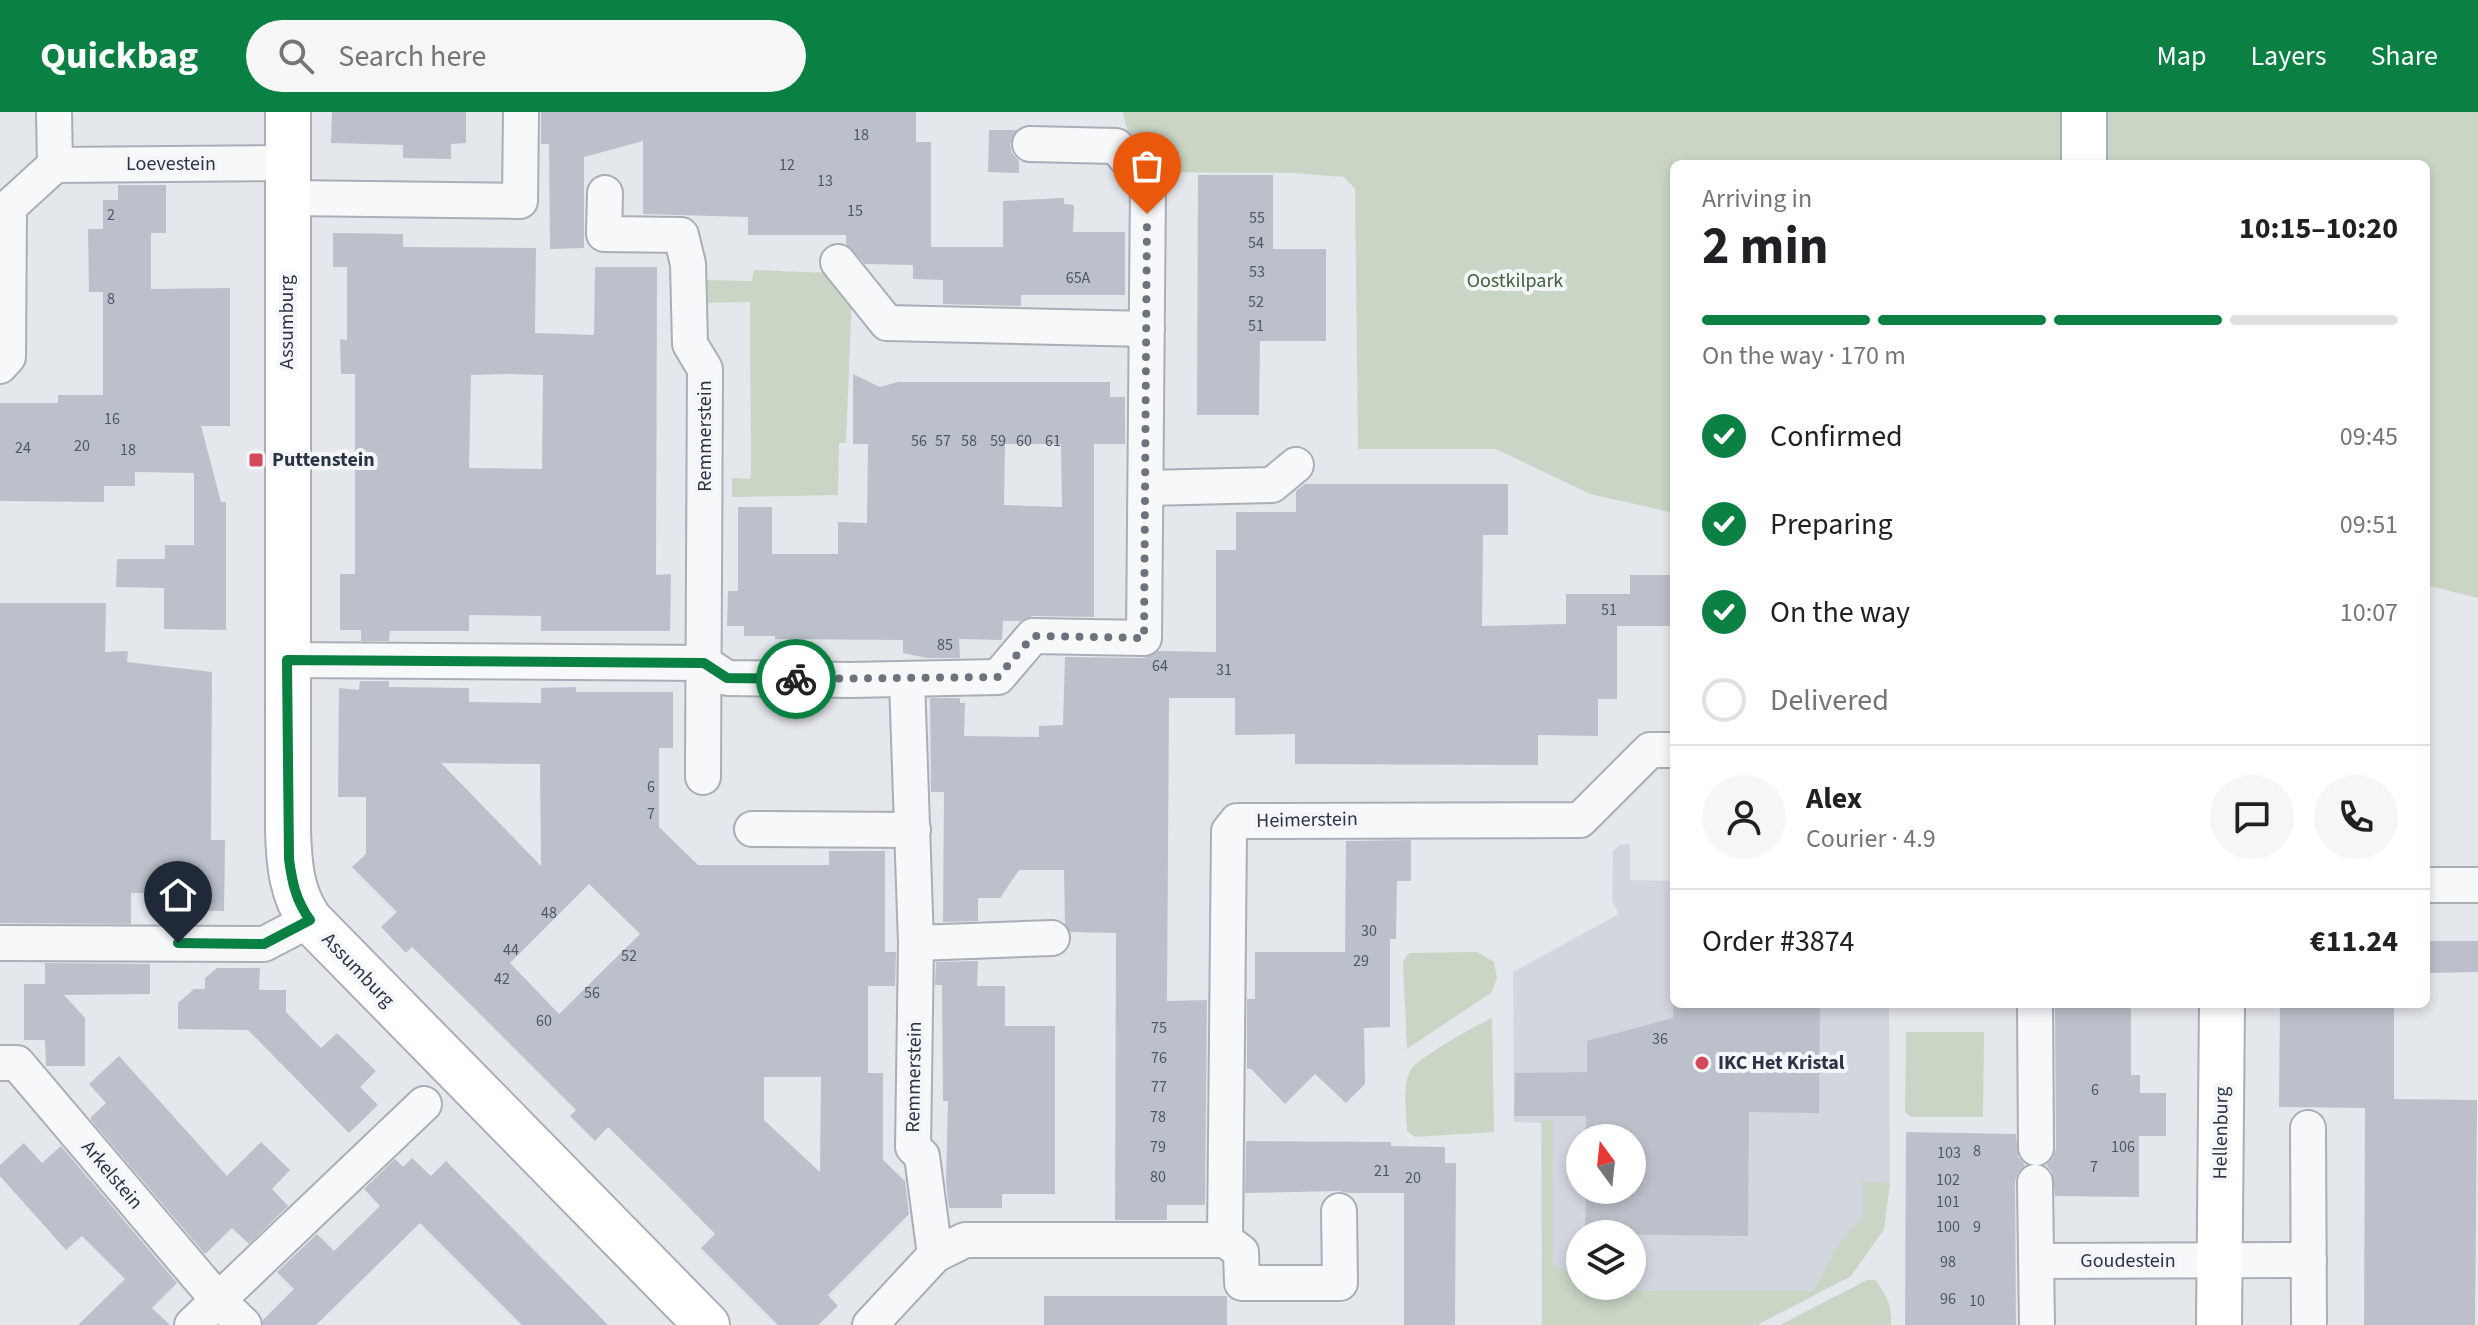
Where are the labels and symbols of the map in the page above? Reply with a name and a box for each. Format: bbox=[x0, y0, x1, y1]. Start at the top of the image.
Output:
house number: 18 bbox=[853, 124, 869, 146]
pin bbox=[1113, 132, 1181, 214]
street label: Loevestein bbox=[126, 150, 216, 178]
house number: 12 bbox=[779, 154, 795, 176]
house number: 13 bbox=[817, 170, 833, 192]
house number: 15 bbox=[847, 200, 863, 222]
house number: 2 bbox=[107, 204, 115, 226]
house number: 55 bbox=[1249, 207, 1265, 229]
house number: 54 bbox=[1248, 232, 1264, 254]
house number: 53 bbox=[1249, 261, 1265, 283]
house number: 65A bbox=[1066, 267, 1091, 289]
park label: Oostkilpark bbox=[1467, 267, 1563, 295]
street label: Assumburg bbox=[273, 275, 301, 369]
house number: 8 bbox=[107, 288, 115, 310]
house number: 52 bbox=[1248, 291, 1264, 313]
house number: 51 bbox=[1248, 315, 1264, 337]
street label: Remmerstein bbox=[691, 380, 719, 492]
house number: 16 bbox=[104, 408, 120, 430]
house number: 56 bbox=[911, 430, 927, 452]
house number: 57 bbox=[935, 430, 951, 452]
house number: 58 bbox=[961, 430, 977, 452]
house number: 59 bbox=[990, 430, 1006, 452]
house number: 60 bbox=[1016, 430, 1032, 452]
house number: 61 bbox=[1045, 430, 1061, 452]
house number: 20 bbox=[74, 435, 90, 457]
house number: 24 bbox=[15, 437, 31, 459]
house number: 18 bbox=[120, 439, 136, 461]
place label: Puttenstein bbox=[272, 446, 375, 474]
marker: Puttenstein bbox=[247, 451, 265, 469]
house number: 51 bbox=[1601, 599, 1617, 621]
house number: 85 bbox=[937, 634, 953, 656]
courier bbox=[756, 639, 836, 719]
house number: 64 bbox=[1152, 655, 1168, 677]
house number: 31 bbox=[1216, 659, 1232, 681]
house number: 6 bbox=[647, 776, 655, 798]
house number: 7 bbox=[647, 803, 655, 825]
street label: Heimerstein bbox=[1256, 805, 1358, 835]
pin bbox=[144, 861, 212, 943]
house number: 48 bbox=[541, 902, 557, 924]
house number: 30 bbox=[1361, 920, 1377, 942]
street label: Assumburg bbox=[315, 926, 401, 1014]
house number: 44 bbox=[503, 939, 519, 961]
house number: 52 bbox=[621, 945, 637, 967]
house number: 29 bbox=[1353, 950, 1369, 972]
house number: 42 bbox=[494, 968, 510, 990]
house number: 56 bbox=[584, 982, 600, 1004]
house number: 60 bbox=[536, 1010, 552, 1032]
house number: 75 bbox=[1151, 1017, 1167, 1039]
street label: Remmerstein bbox=[899, 1021, 929, 1133]
house number: 36 bbox=[1652, 1028, 1668, 1050]
house number: 76 bbox=[1151, 1047, 1167, 1069]
place label: IKC Het Kristal bbox=[1718, 1049, 1845, 1077]
marker: IKC Het Kristal bbox=[1693, 1054, 1711, 1072]
house number: 77 bbox=[1151, 1076, 1167, 1098]
house number: 6 bbox=[2091, 1079, 2099, 1101]
street label: Hellenburg bbox=[2206, 1086, 2236, 1180]
house number: 78 bbox=[1150, 1106, 1166, 1128]
north arrow bbox=[1566, 1124, 1646, 1204]
street label: Arkelstein bbox=[75, 1134, 149, 1216]
house number: 79 bbox=[1150, 1136, 1166, 1158]
house number: 106 bbox=[2111, 1136, 2135, 1158]
house number: 8 bbox=[1973, 1140, 1981, 1162]
house number: 103 bbox=[1937, 1142, 1961, 1164]
house number: 7 bbox=[2090, 1156, 2098, 1178]
house number: 21 bbox=[1374, 1160, 1390, 1182]
house number: 80 bbox=[1150, 1166, 1166, 1188]
house number: 20 bbox=[1405, 1167, 1421, 1189]
house number: 102 bbox=[1936, 1169, 1960, 1191]
house number: 101 bbox=[1936, 1191, 1960, 1213]
house number: 100 bbox=[1936, 1216, 1960, 1238]
house number: 9 bbox=[1973, 1216, 1981, 1238]
street label: Goudestein bbox=[2080, 1247, 2176, 1275]
house number: 98 bbox=[1940, 1251, 1956, 1273]
house number: 96 bbox=[1940, 1288, 1956, 1310]
house number: 10 bbox=[1969, 1290, 1985, 1312]

